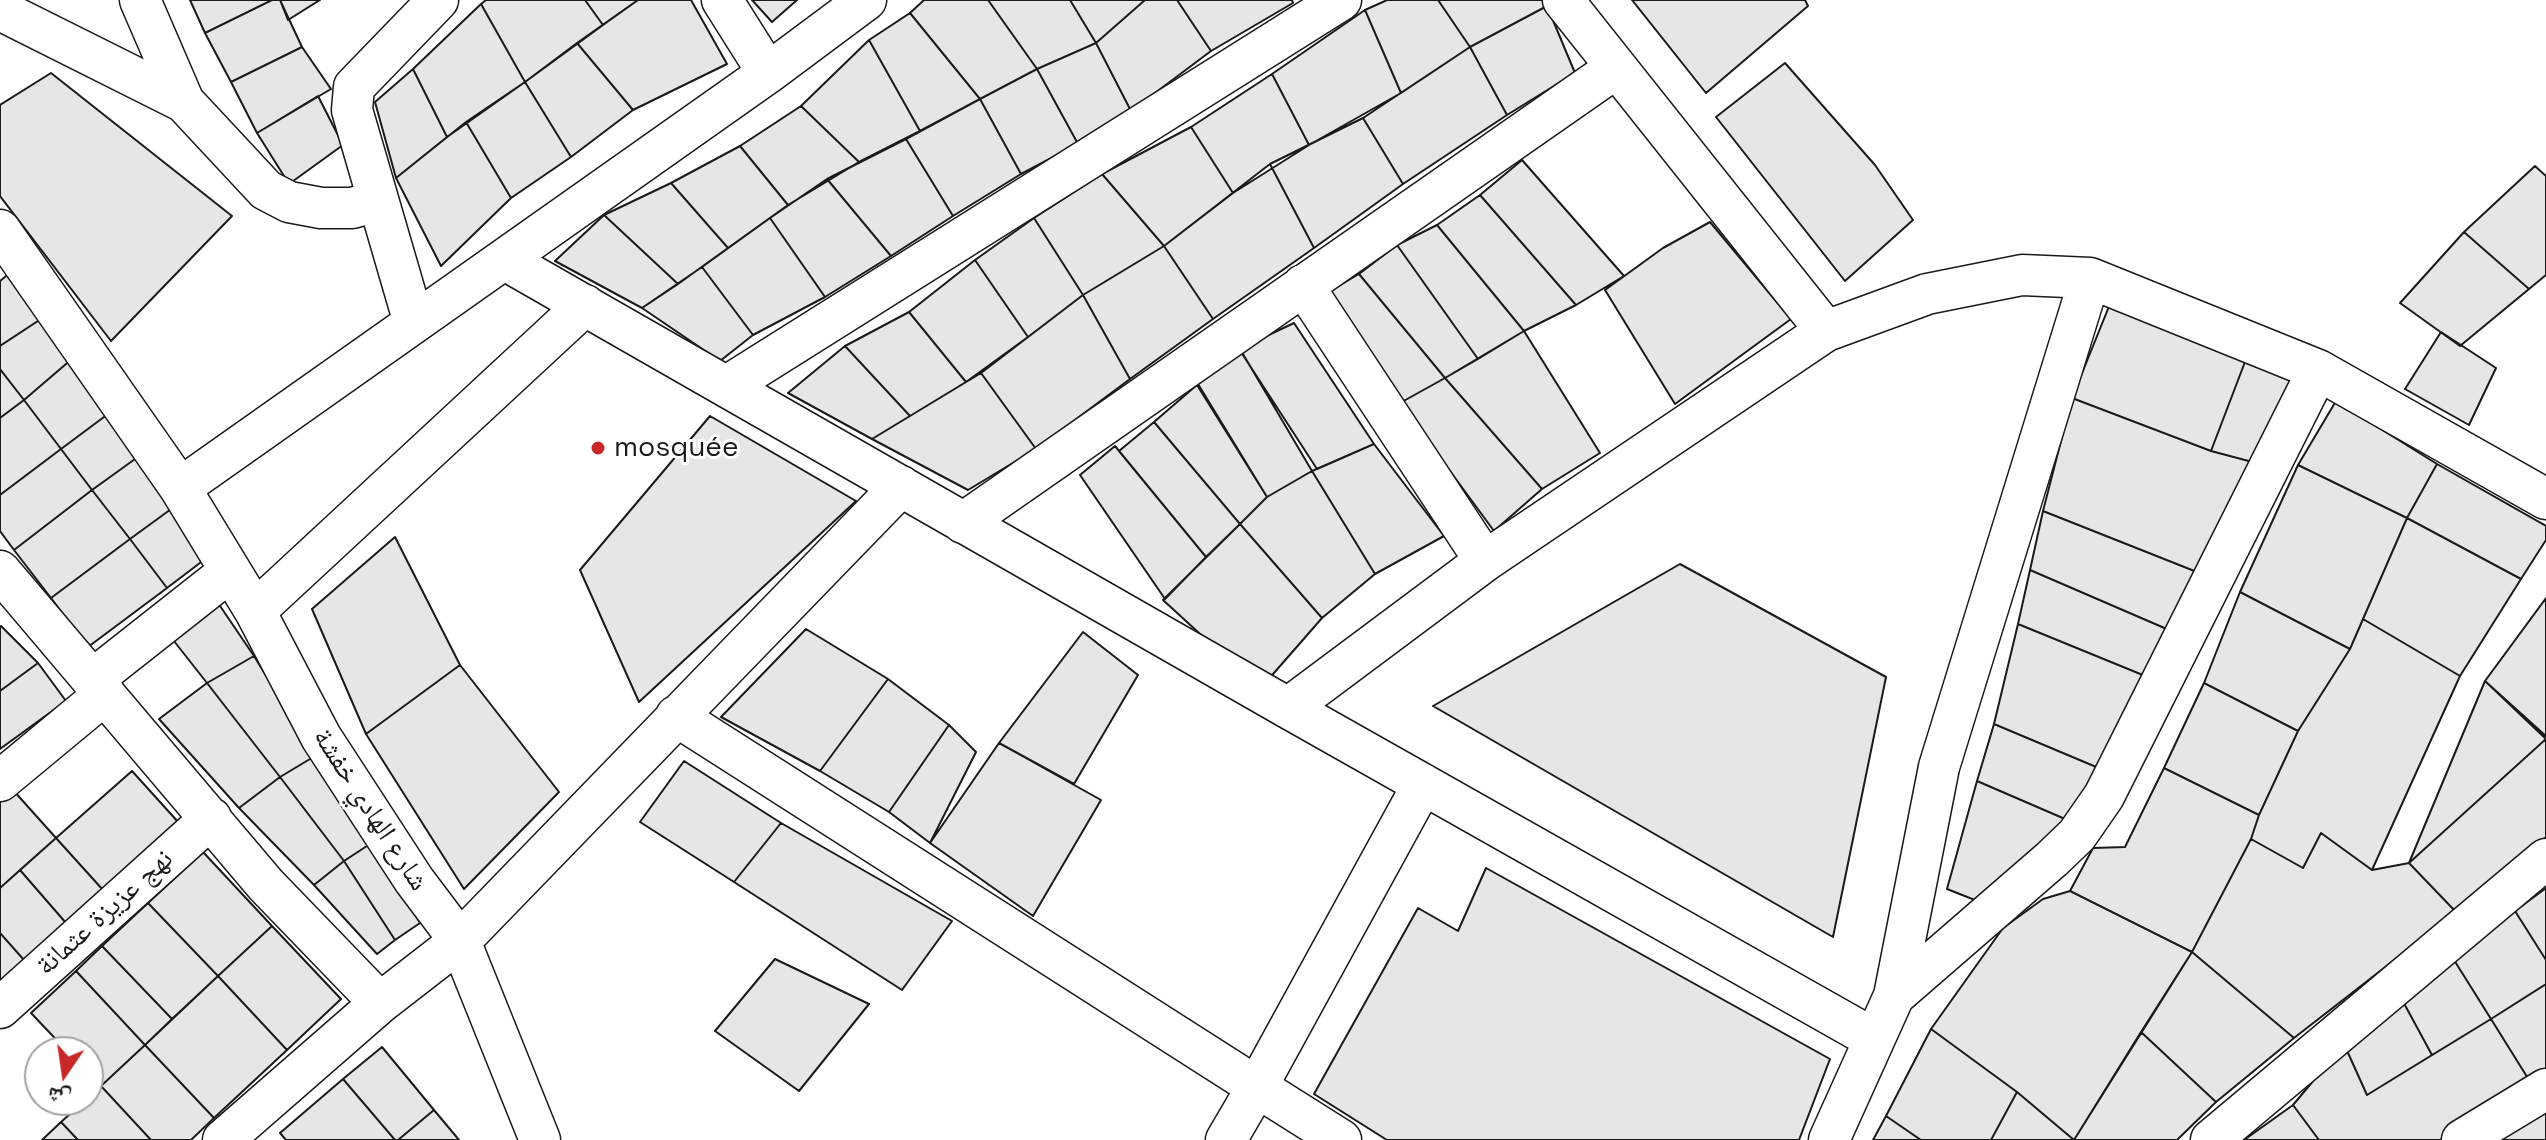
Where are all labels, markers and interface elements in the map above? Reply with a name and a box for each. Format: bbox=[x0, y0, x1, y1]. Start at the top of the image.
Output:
place label: mosquée bbox=[614, 431, 738, 465]
marker: mosquée bbox=[589, 439, 607, 457]
street label: شارع الهادي خفشة bbox=[305, 723, 435, 897]
street label: نهج عزيزة عثمانة bbox=[30, 843, 180, 983]
north arrow bbox=[24, 1036, 104, 1116]
text: ش bbox=[45, 1081, 74, 1114]

